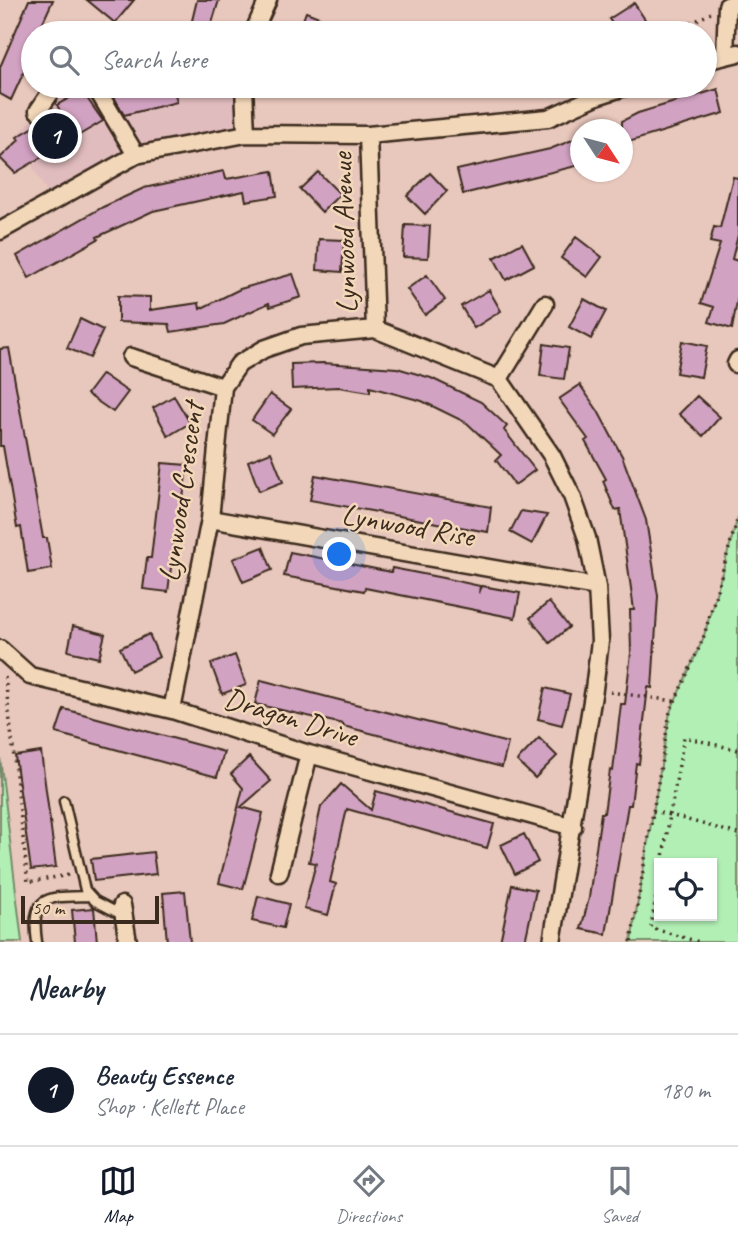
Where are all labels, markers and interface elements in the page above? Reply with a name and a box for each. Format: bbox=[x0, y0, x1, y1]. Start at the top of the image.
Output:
search box bbox=[21, 21, 717, 98]
icon: search bbox=[45, 41, 83, 79]
text: Search here bbox=[101, 43, 207, 76]
pin: 1 bbox=[32, 110, 78, 162]
north arrow bbox=[570, 119, 633, 182]
street label: Lynwood Avenue bbox=[322, 150, 366, 314]
street label: Lynwood Crescent bbox=[150, 396, 213, 584]
street label: Lynwood Rise bbox=[339, 495, 479, 556]
your location bbox=[322, 537, 356, 571]
street label: Dragon Drive bbox=[220, 679, 364, 756]
map controls bbox=[654, 858, 717, 921]
button: locate bbox=[654, 858, 717, 921]
scale bar bbox=[21, 893, 159, 925]
text: 50 m bbox=[32, 896, 64, 920]
text: Nearby bbox=[28, 969, 104, 1007]
text: Beauty Essence bbox=[95, 1059, 233, 1092]
text: 1 bbox=[46, 1076, 56, 1105]
text: 180 m bbox=[661, 1076, 710, 1105]
text: Shop · Kellett Place bbox=[95, 1092, 244, 1121]
tab: Map bbox=[99, 1162, 137, 1228]
tab: Directions bbox=[336, 1162, 402, 1228]
tab: Saved bbox=[601, 1162, 639, 1228]

